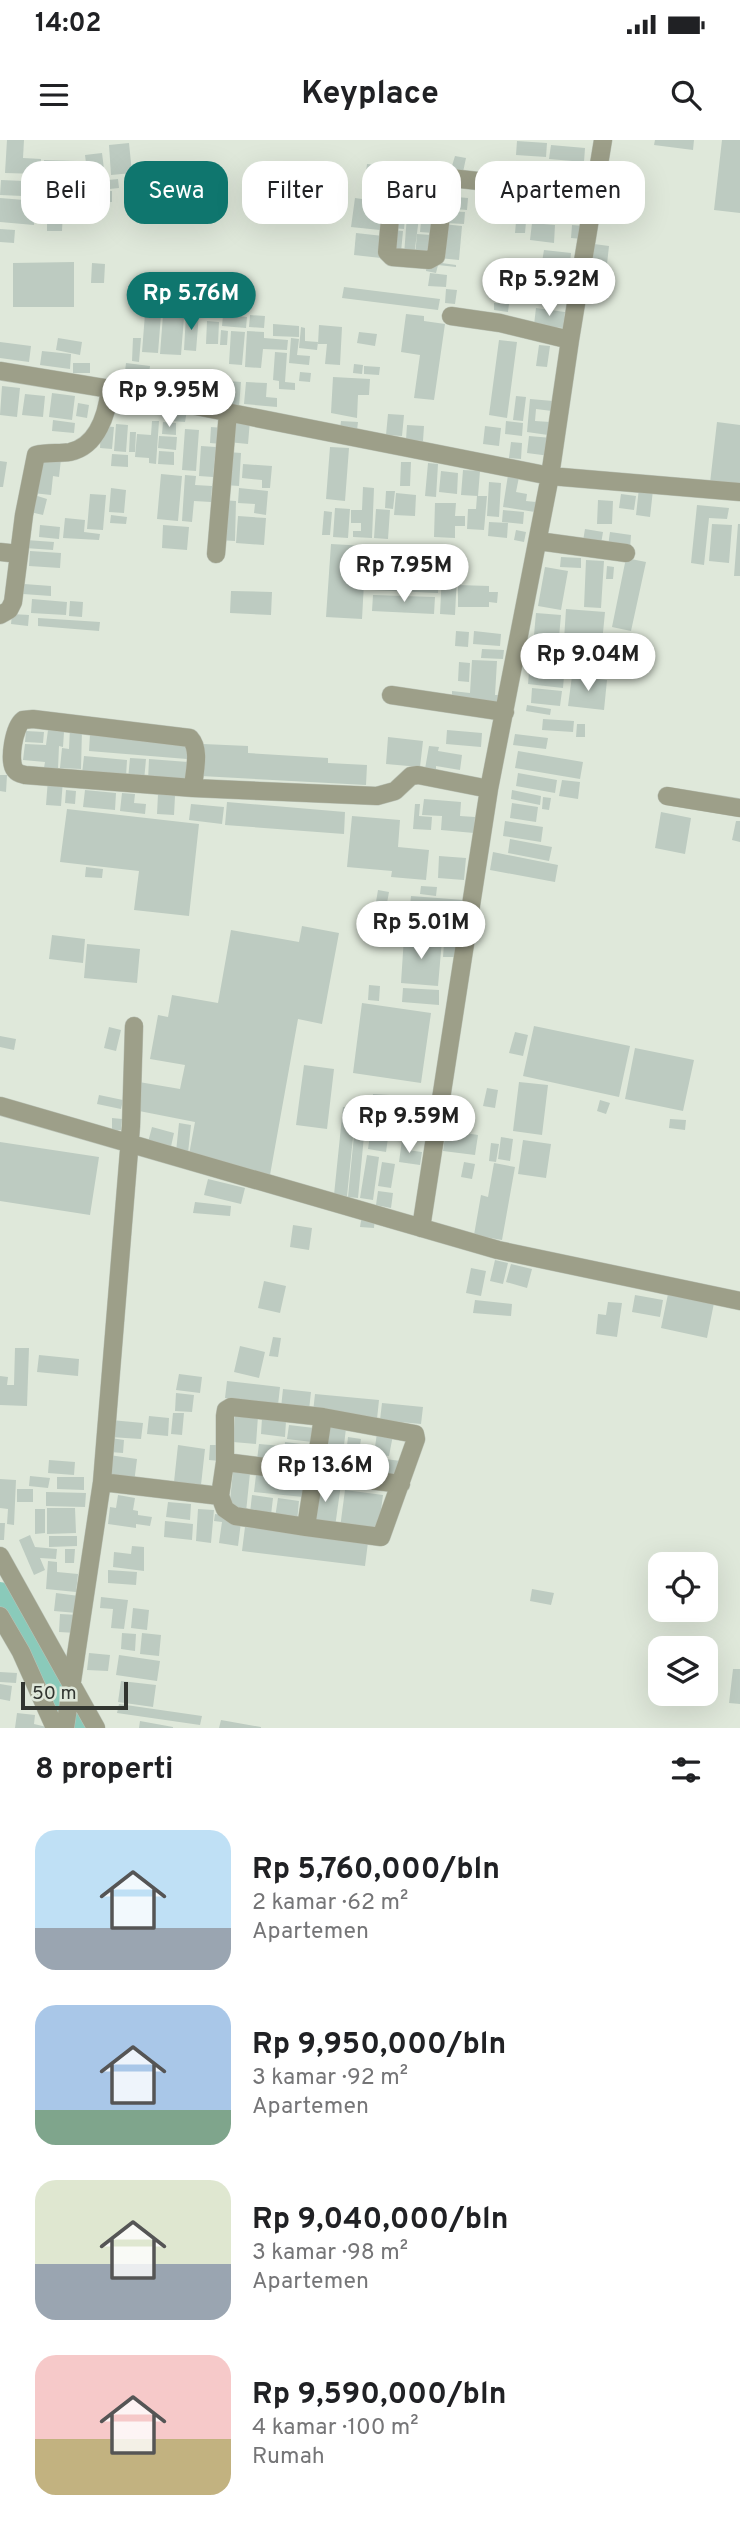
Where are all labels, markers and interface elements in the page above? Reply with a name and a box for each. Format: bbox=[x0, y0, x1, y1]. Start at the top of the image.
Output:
text: 14:02 bbox=[35, 8, 101, 41]
text: Keyplace bbox=[301, 75, 439, 115]
icon: menu bbox=[35, 76, 73, 114]
icon: search bbox=[667, 76, 705, 114]
chip: Beli bbox=[21, 161, 110, 224]
chip: Sewa bbox=[124, 161, 228, 224]
chip: Filter bbox=[242, 161, 348, 224]
chip: Baru bbox=[362, 161, 461, 224]
chip: Apartemen bbox=[475, 161, 645, 224]
pin: Rp 5.92M bbox=[477, 258, 621, 318]
text: Rp 5.92M bbox=[498, 266, 600, 295]
pin: Rp 5.76M bbox=[119, 272, 263, 332]
text: Rp 5.76M bbox=[143, 280, 239, 309]
pin: Rp 9.95M bbox=[97, 370, 241, 429]
text: Rp 9.95M bbox=[118, 377, 220, 406]
pin: Rp 7.95M bbox=[332, 545, 476, 604]
text: Rp 7.95M bbox=[356, 552, 452, 581]
pin: Rp 9.04M bbox=[516, 634, 660, 693]
text: Rp 9.04M bbox=[536, 641, 640, 670]
pin: Rp 5.01M bbox=[349, 902, 493, 961]
text: Rp 5.01M bbox=[372, 909, 470, 938]
pin: Rp 9.59M bbox=[337, 1096, 481, 1155]
text: Rp 9.59M bbox=[358, 1103, 460, 1132]
pin: Rp 13.6M bbox=[253, 1444, 397, 1504]
text: Rp 13.6M bbox=[277, 1452, 373, 1481]
map controls bbox=[648, 1552, 718, 1706]
button: locate bbox=[648, 1552, 718, 1622]
button: layers bbox=[648, 1636, 718, 1706]
scale bar bbox=[21, 1679, 128, 1711]
text: 50 m bbox=[32, 1682, 77, 1706]
icon: filters bbox=[667, 1751, 705, 1789]
text: 8 properti bbox=[35, 1752, 174, 1789]
text: Rp 5,760,000/bln bbox=[252, 1852, 500, 1889]
icon: home bbox=[91, 1858, 175, 1942]
text: 2 kamar · 62 m² bbox=[252, 1889, 408, 1918]
text: Apartemen bbox=[252, 1918, 369, 1947]
text: Rp 9,950,000/bln bbox=[252, 2027, 506, 2064]
icon: home bbox=[91, 2033, 175, 2117]
text: 3 kamar · 92 m² bbox=[252, 2064, 408, 2093]
text: Apartemen bbox=[252, 2093, 369, 2122]
text: Rp 9,040,000/bln bbox=[252, 2202, 509, 2239]
icon: home bbox=[91, 2208, 175, 2292]
text: 3 kamar · 98 m² bbox=[252, 2239, 408, 2268]
text: Apartemen bbox=[252, 2268, 369, 2297]
text: Rp 9,590,000/bln bbox=[252, 2377, 506, 2414]
icon: home bbox=[91, 2383, 175, 2467]
text: 4 kamar · 100 m² bbox=[252, 2414, 419, 2443]
text: Rumah bbox=[252, 2443, 325, 2472]

